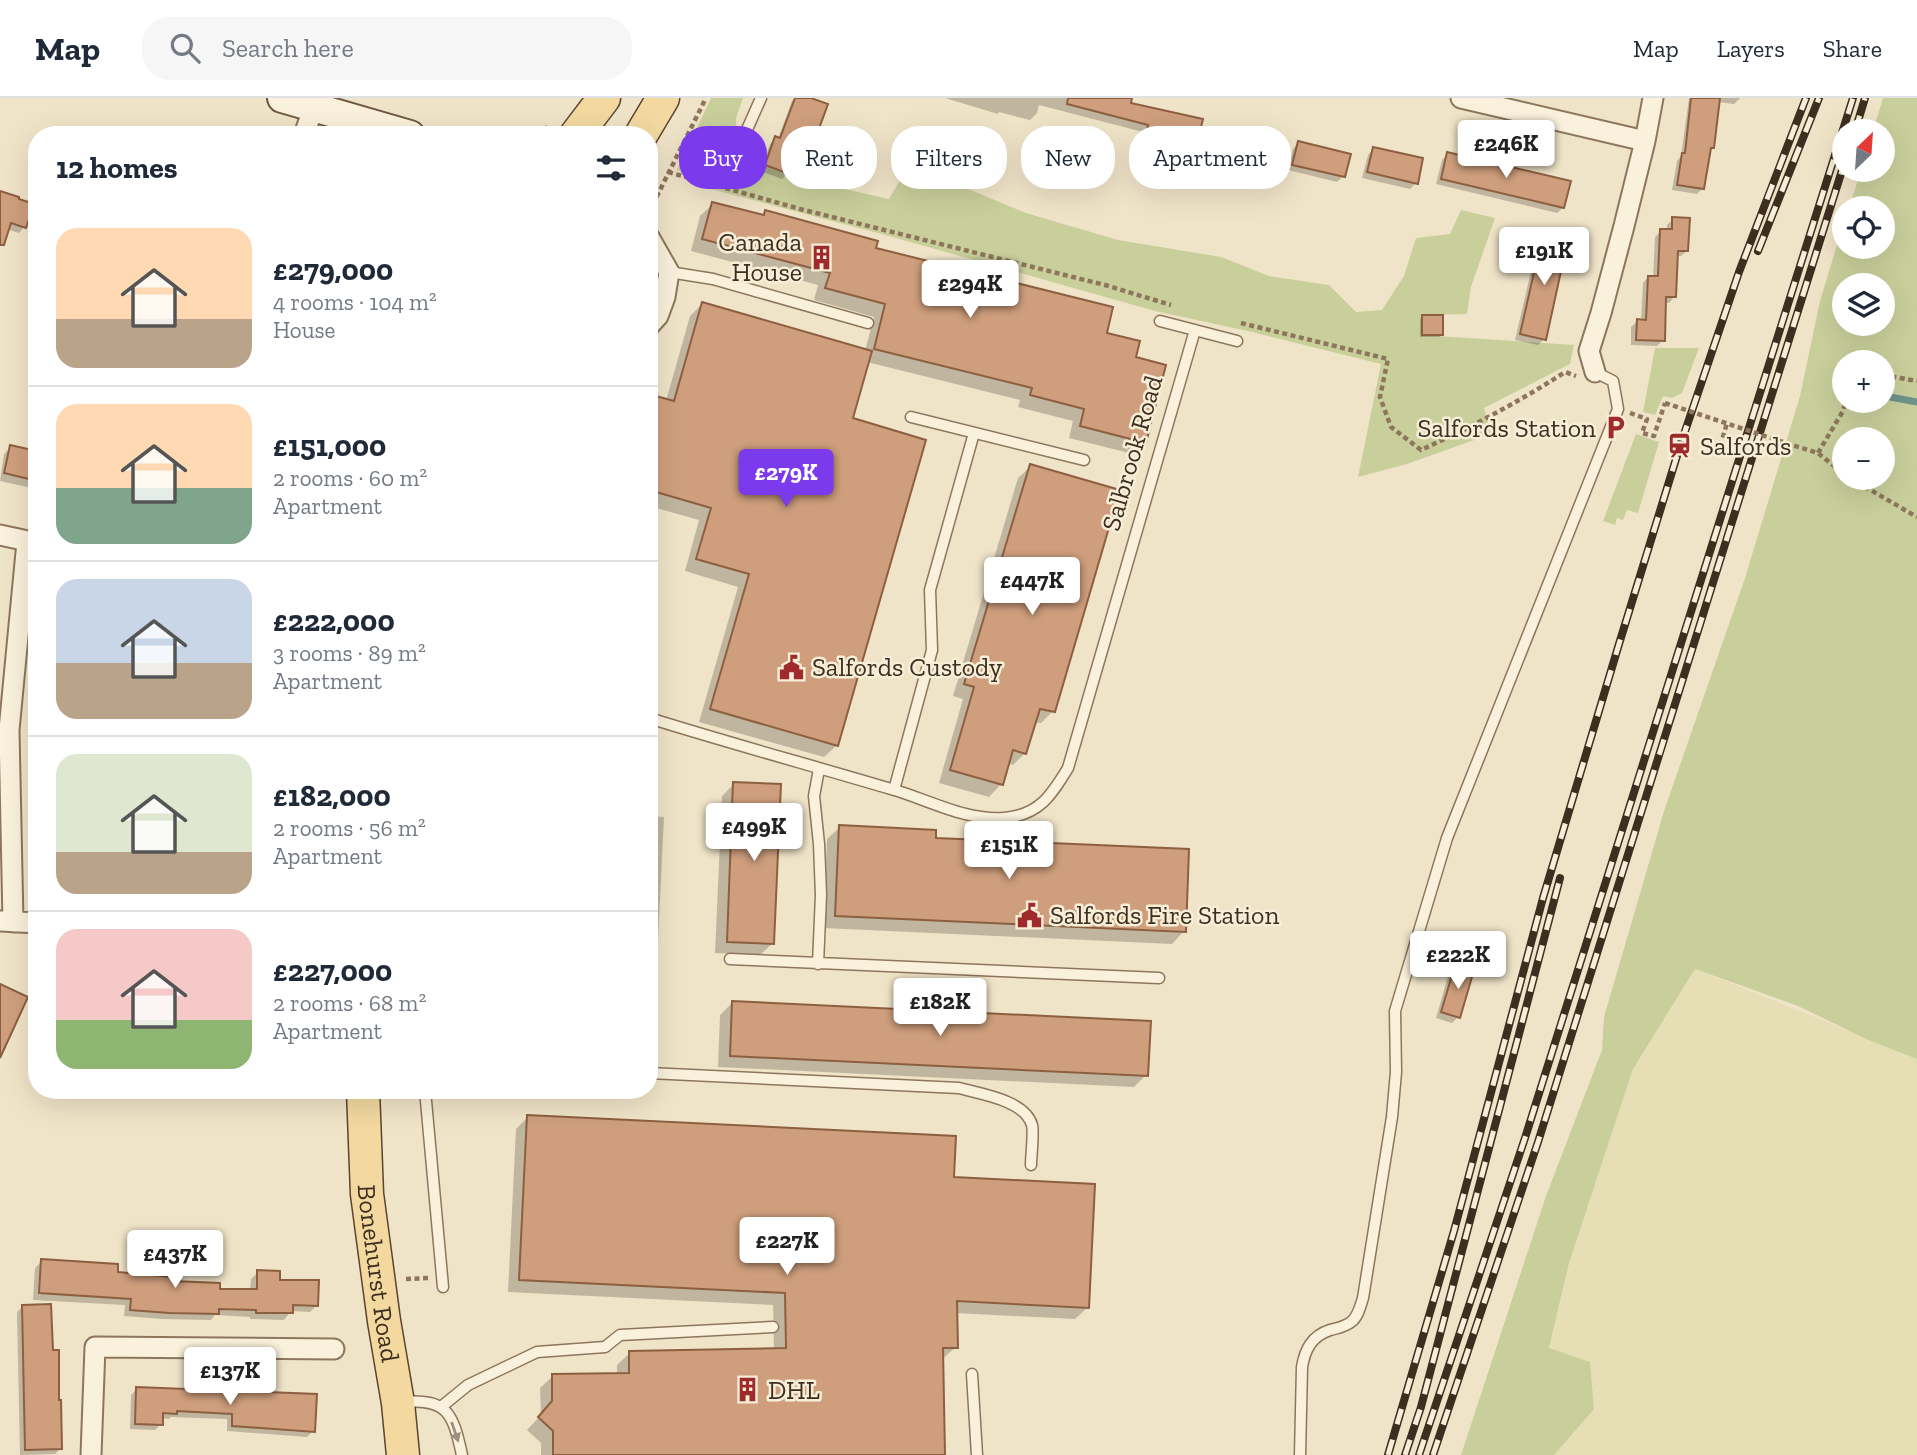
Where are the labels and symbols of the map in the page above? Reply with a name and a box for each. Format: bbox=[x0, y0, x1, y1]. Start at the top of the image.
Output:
north arrow bbox=[1832, 119, 1895, 182]
pin: £246K bbox=[1457, 120, 1555, 180]
place label: Canada House bbox=[718, 226, 802, 288]
pin: £191K bbox=[1495, 228, 1593, 287]
building icon: Canada House bbox=[808, 243, 836, 271]
pin: £294K bbox=[921, 260, 1019, 320]
street label: Salbrook Road bbox=[1095, 372, 1169, 534]
place label: Salfords Station bbox=[1418, 412, 1596, 444]
parking icon: Salfords Station bbox=[1602, 414, 1630, 442]
place label: Salfords bbox=[1700, 430, 1791, 462]
station icon: Salfords bbox=[1666, 432, 1694, 460]
pin: £279K bbox=[737, 450, 835, 509]
pin: £447K bbox=[983, 558, 1081, 617]
place label: Salfords Custody bbox=[812, 651, 1003, 683]
public building icon: Salfords Custody bbox=[778, 653, 806, 681]
pin: £499K bbox=[705, 804, 803, 863]
pin: £151K bbox=[960, 822, 1058, 881]
place label: Salfords Fire Station bbox=[1050, 899, 1279, 931]
public building icon: Salfords Fire Station bbox=[1016, 901, 1044, 929]
pin: £222K bbox=[1409, 932, 1507, 991]
pin: £182K bbox=[891, 978, 989, 1038]
street label: Bonehurst Road bbox=[351, 1184, 407, 1364]
pin: £227K bbox=[738, 1218, 836, 1277]
pin: £437K bbox=[126, 1230, 224, 1290]
pin: £137K bbox=[181, 1348, 279, 1407]
place label: DHL bbox=[768, 1374, 820, 1406]
building icon: DHL bbox=[734, 1376, 762, 1404]
one-way arrow bbox=[450, 1421, 461, 1442]

